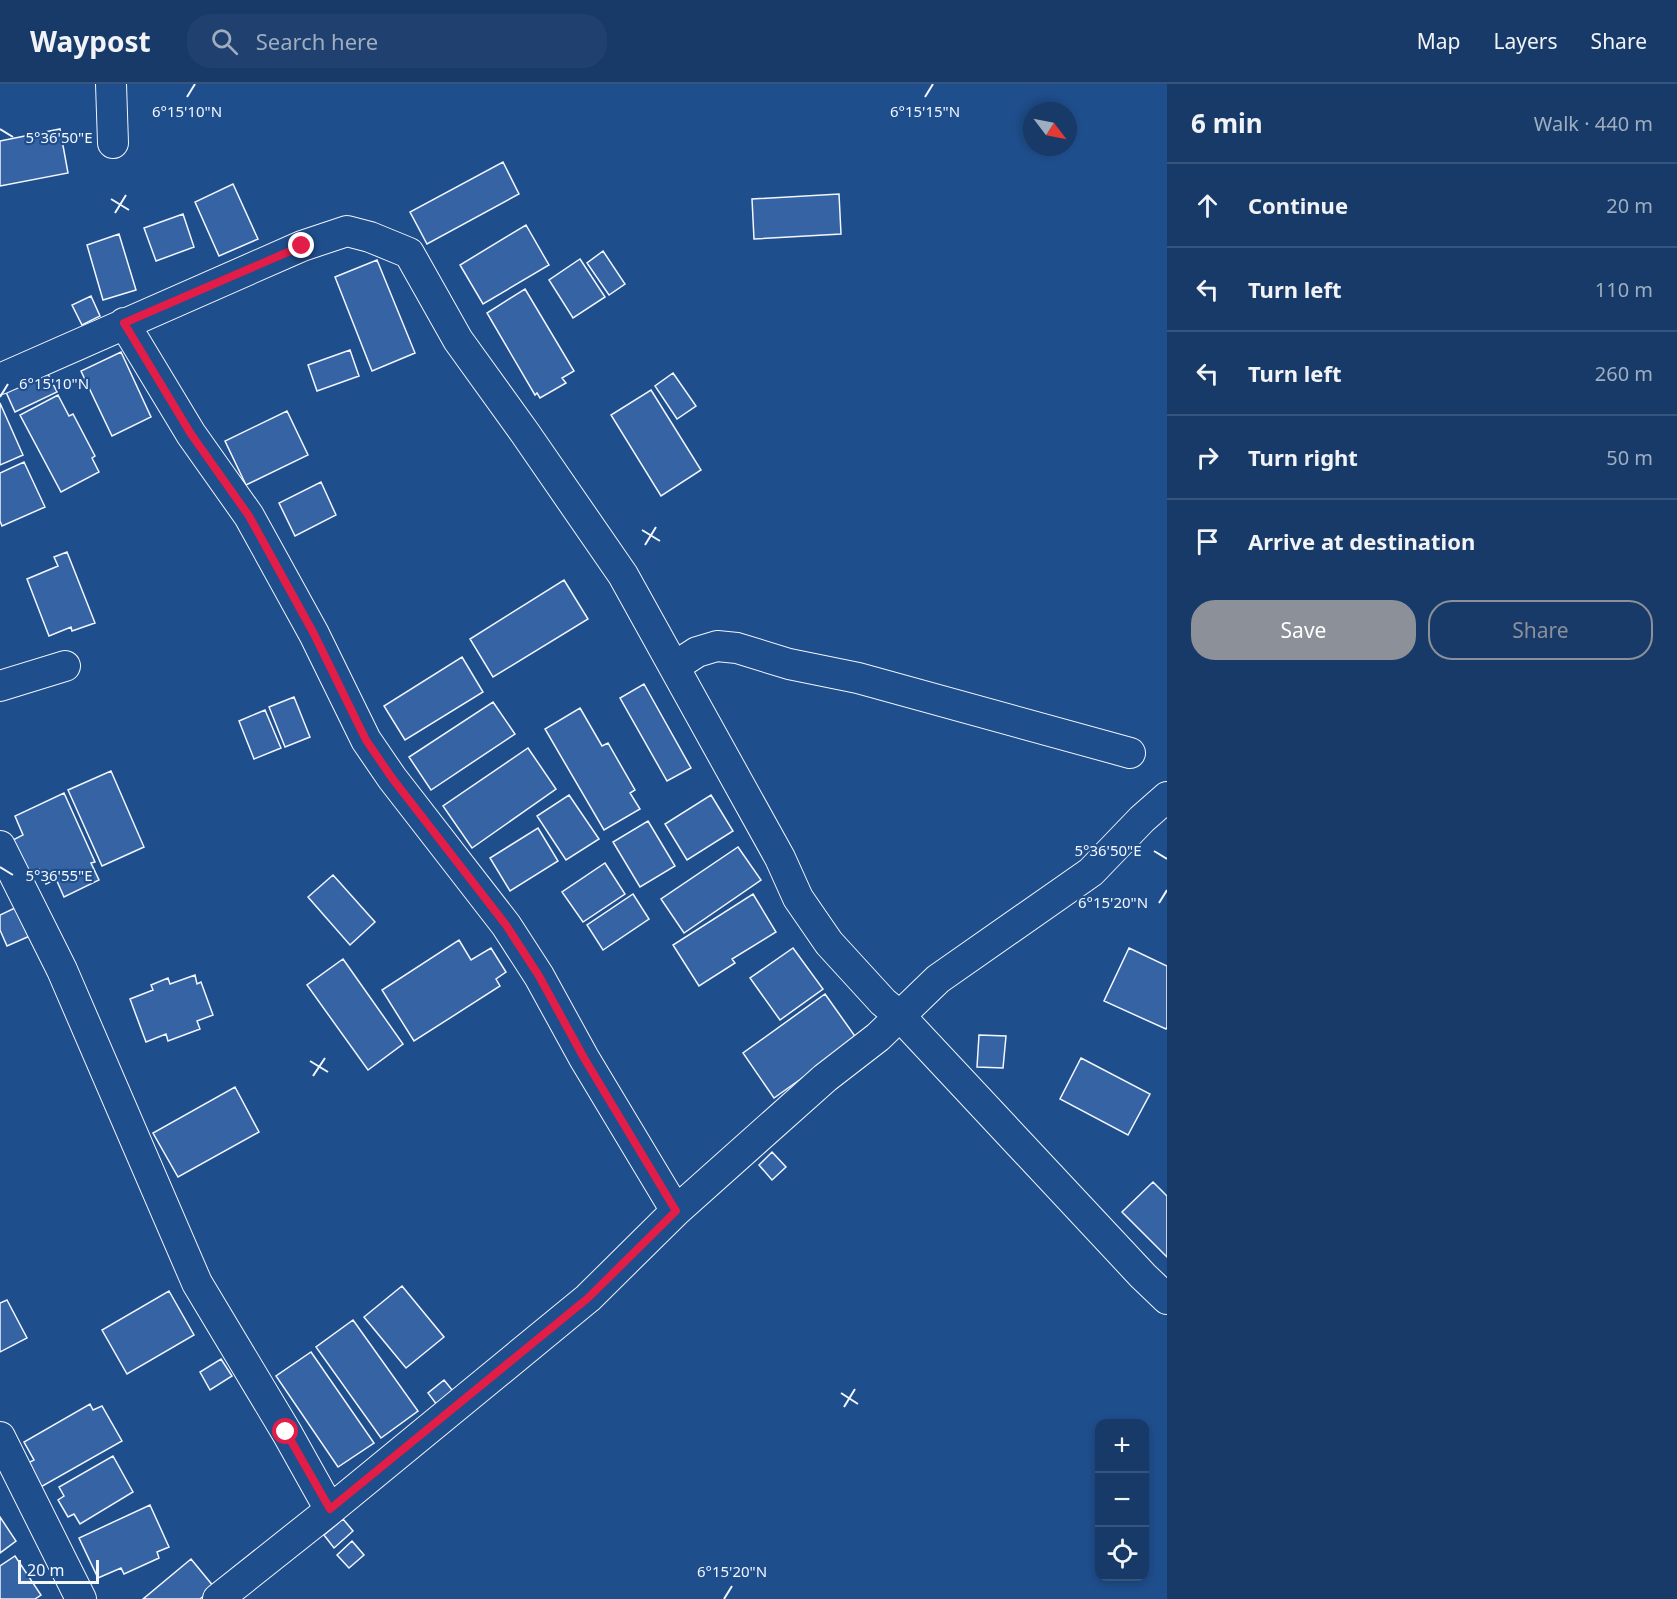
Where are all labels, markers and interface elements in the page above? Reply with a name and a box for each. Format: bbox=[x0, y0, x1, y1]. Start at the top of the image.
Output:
search box bbox=[187, 14, 607, 68]
text: Waypost bbox=[30, 22, 151, 60]
icon: search bbox=[208, 25, 241, 58]
text: Search here bbox=[256, 26, 378, 56]
text: Map bbox=[1417, 27, 1461, 55]
text: Layers bbox=[1494, 27, 1558, 55]
text: Share bbox=[1591, 27, 1647, 55]
text: 6°15'10"N bbox=[152, 101, 222, 121]
text: 6°15'15"N bbox=[890, 101, 960, 121]
north arrow bbox=[1023, 102, 1077, 156]
text: 6 min bbox=[1191, 105, 1263, 141]
text: Walk · 440 m bbox=[1534, 110, 1653, 137]
text: 5°36'50"E bbox=[25, 127, 93, 147]
icon: ahead bbox=[1191, 189, 1224, 222]
text: Continue bbox=[1248, 190, 1348, 220]
text: 20 m bbox=[1606, 192, 1653, 219]
route end bbox=[288, 232, 314, 258]
icon: left bbox=[1191, 273, 1224, 306]
text: Turn left bbox=[1248, 274, 1342, 304]
text: 110 m bbox=[1595, 276, 1653, 303]
icon: left bbox=[1191, 357, 1224, 390]
text: Turn left bbox=[1248, 358, 1342, 388]
text: 260 m bbox=[1595, 360, 1653, 387]
text: 6°15'10"N bbox=[19, 373, 89, 393]
icon: right bbox=[1191, 441, 1224, 474]
text: Turn right bbox=[1248, 442, 1358, 472]
text: 50 m bbox=[1606, 444, 1653, 471]
icon: arrive bbox=[1191, 525, 1224, 558]
text: Arrive at destination bbox=[1248, 526, 1475, 556]
button: Save bbox=[1191, 600, 1416, 660]
button: Share bbox=[1428, 600, 1653, 660]
text: 5°36'50"E bbox=[1074, 840, 1142, 860]
text: 5°36'55"E bbox=[25, 865, 93, 885]
text: 6°15'20"N bbox=[1078, 892, 1148, 912]
route start bbox=[272, 1418, 298, 1444]
map controls bbox=[1095, 1419, 1149, 1581]
button: + bbox=[1095, 1419, 1149, 1473]
button: − bbox=[1095, 1473, 1149, 1527]
button: locate bbox=[1095, 1527, 1149, 1581]
scale bar bbox=[18, 1557, 99, 1584]
text: 20 m bbox=[27, 1559, 64, 1581]
text: 6°15'20"N bbox=[697, 1561, 767, 1581]

